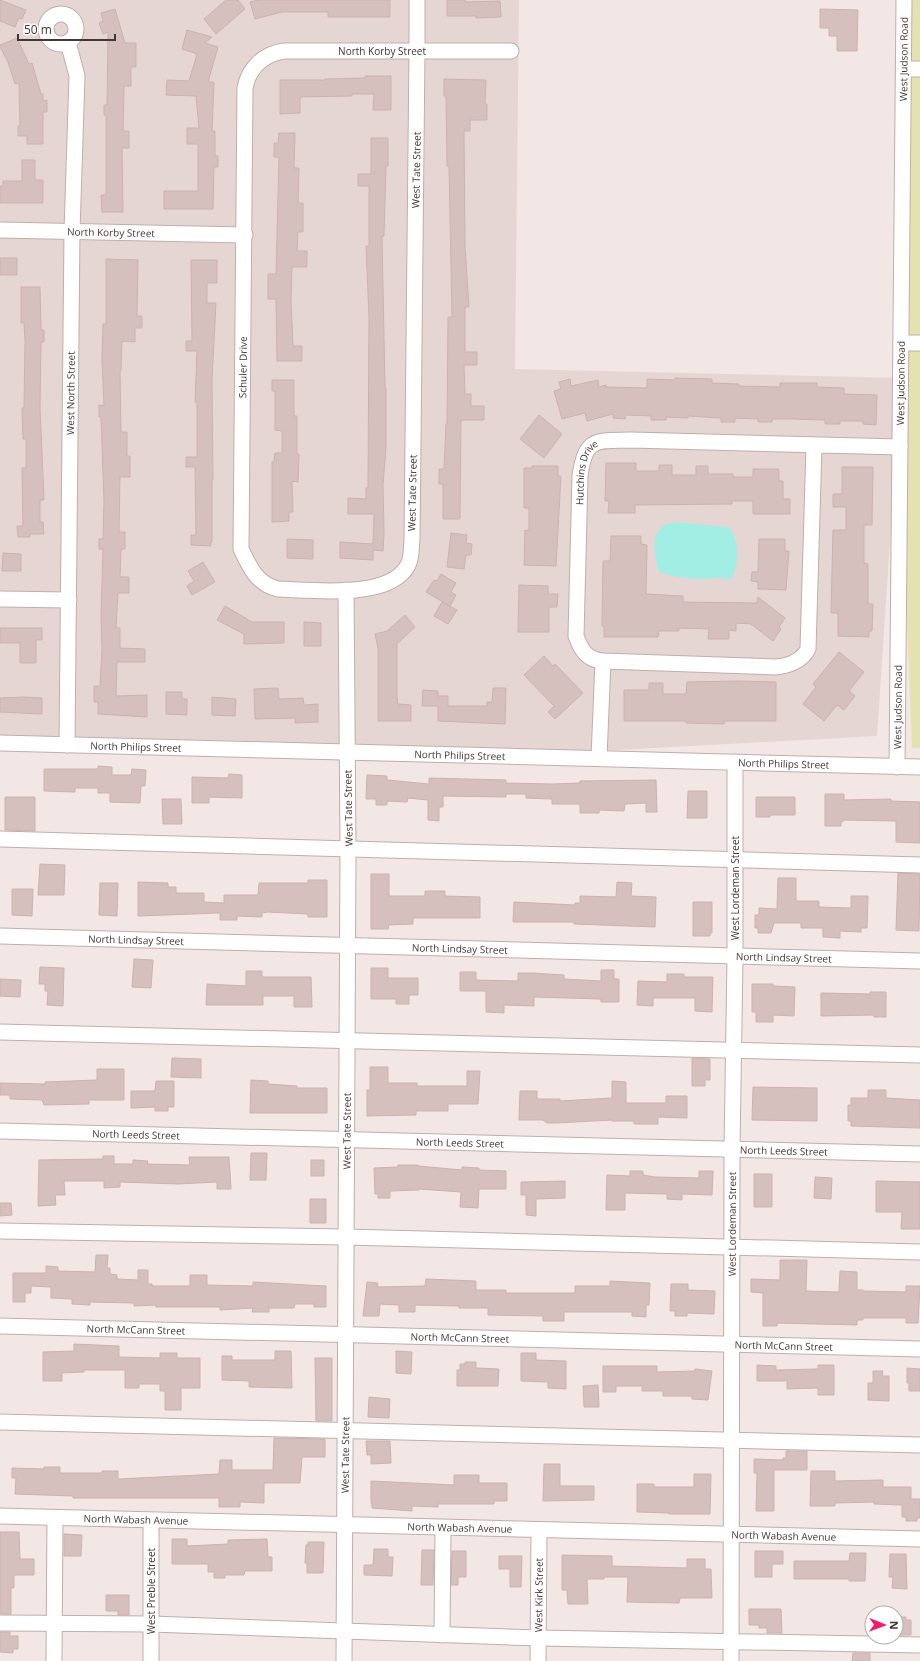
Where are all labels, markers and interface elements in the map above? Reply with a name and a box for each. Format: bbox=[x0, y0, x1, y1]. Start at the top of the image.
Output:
scale bar bbox=[18, 16, 115, 42]
street label: West Judson Road bbox=[896, 17, 911, 101]
text: 50 m bbox=[24, 21, 52, 38]
street label: North Korby Street bbox=[338, 44, 426, 58]
street label: West Tate Street bbox=[408, 131, 424, 208]
street label: North Korby Street bbox=[67, 224, 156, 240]
street label: Schuler Drive bbox=[235, 336, 250, 398]
street label: West Judson Road bbox=[893, 341, 908, 425]
street label: West North Street bbox=[63, 351, 78, 435]
street label: Hutchins Drive bbox=[572, 436, 600, 505]
street label: West Tate Street bbox=[404, 454, 420, 531]
street label: West Judson Road bbox=[890, 665, 905, 749]
street label: North Philips Street bbox=[90, 738, 182, 755]
street label: North Philips Street bbox=[414, 747, 506, 763]
street label: North Philips Street bbox=[738, 755, 830, 772]
street label: West Tate Street bbox=[340, 769, 356, 846]
street label: West Lordeman Street bbox=[728, 835, 742, 940]
street label: North Lindsay Street bbox=[88, 931, 185, 948]
street label: North Lindsay Street bbox=[412, 940, 508, 957]
street label: North Lindsay Street bbox=[736, 949, 832, 966]
street label: West Tate Street bbox=[339, 1092, 354, 1169]
street label: North Leeds Street bbox=[92, 1126, 181, 1143]
street label: North Leeds Street bbox=[416, 1134, 504, 1151]
street label: North Leeds Street bbox=[740, 1142, 828, 1159]
street label: West Lordeman Street bbox=[725, 1171, 739, 1276]
street label: North McCann Street bbox=[87, 1321, 186, 1338]
street label: North McCann Street bbox=[410, 1329, 510, 1346]
street label: North McCann Street bbox=[734, 1337, 834, 1354]
street label: West Tate Street bbox=[338, 1416, 352, 1493]
street label: North Wabash Avenue bbox=[83, 1511, 189, 1528]
street label: North Wabash Avenue bbox=[407, 1519, 513, 1536]
street label: North Wabash Avenue bbox=[731, 1527, 837, 1544]
street label: West Preble Street bbox=[144, 1547, 158, 1634]
street label: West Kirk Street bbox=[531, 1557, 546, 1632]
north arrow bbox=[864, 1605, 904, 1645]
text: N bbox=[887, 1621, 902, 1630]

